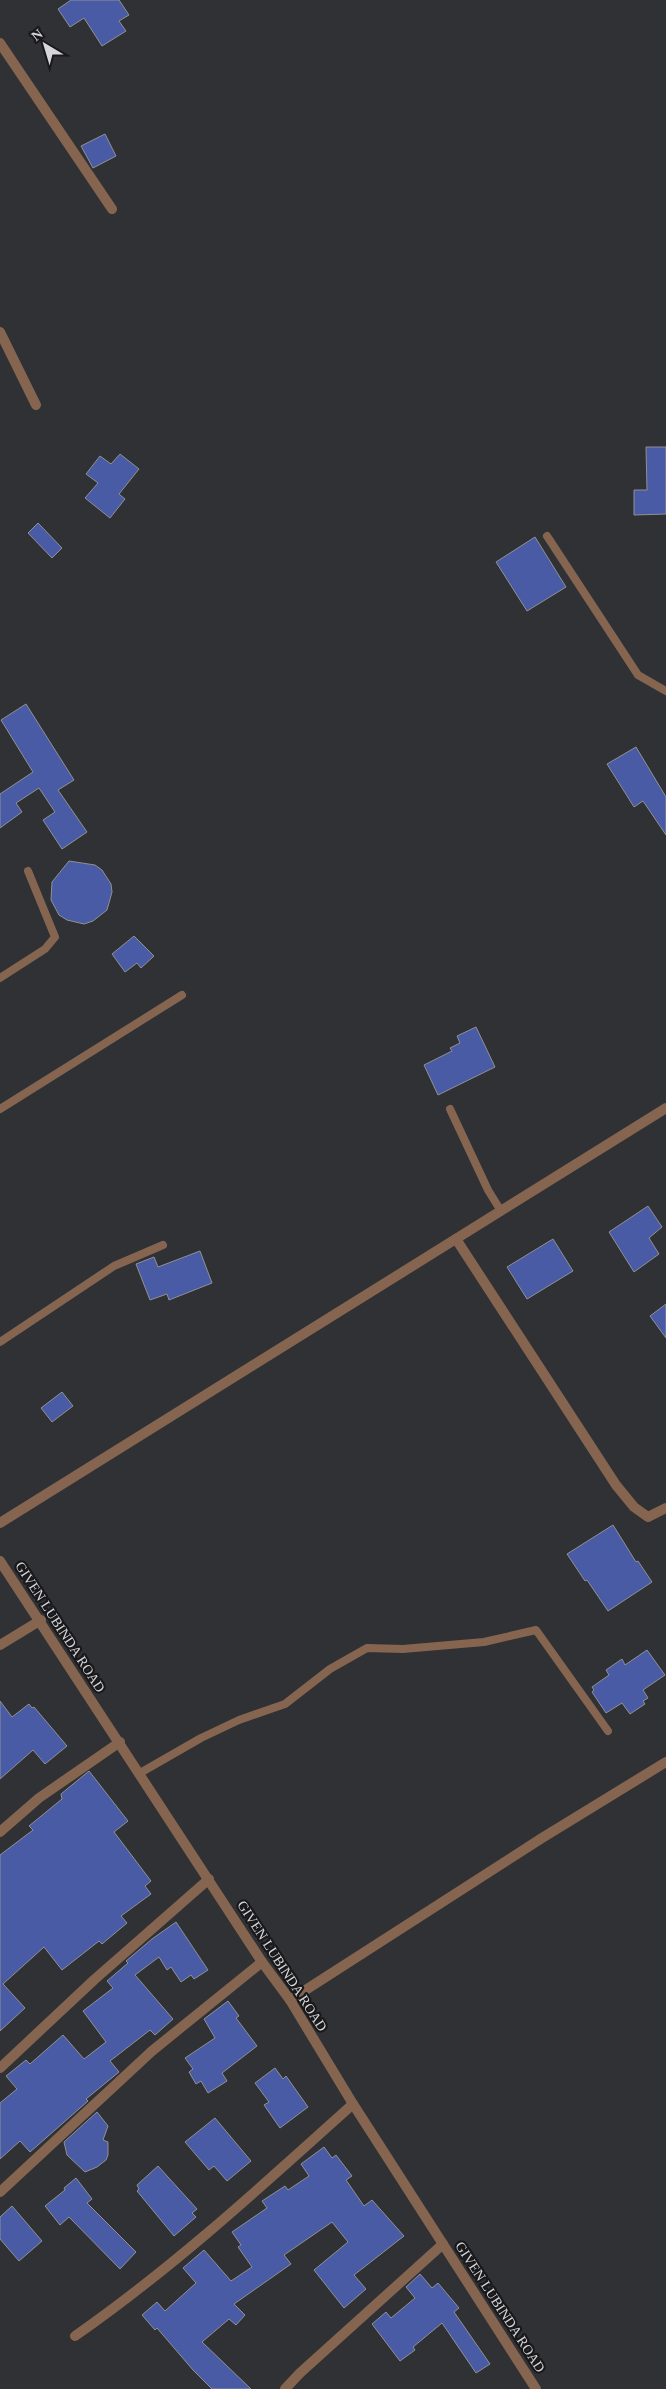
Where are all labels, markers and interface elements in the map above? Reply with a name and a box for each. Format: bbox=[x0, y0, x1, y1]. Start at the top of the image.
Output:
north arrow bbox=[20, 20, 70, 70]
text: N bbox=[29, 26, 46, 44]
street label: GIVEN LUBINDA ROAD bbox=[12, 1559, 108, 1695]
street label: GIVEN LUBINDA ROAD bbox=[234, 1898, 330, 2034]
street label: GIVEN LUBINDA ROAD bbox=[452, 2239, 548, 2375]

